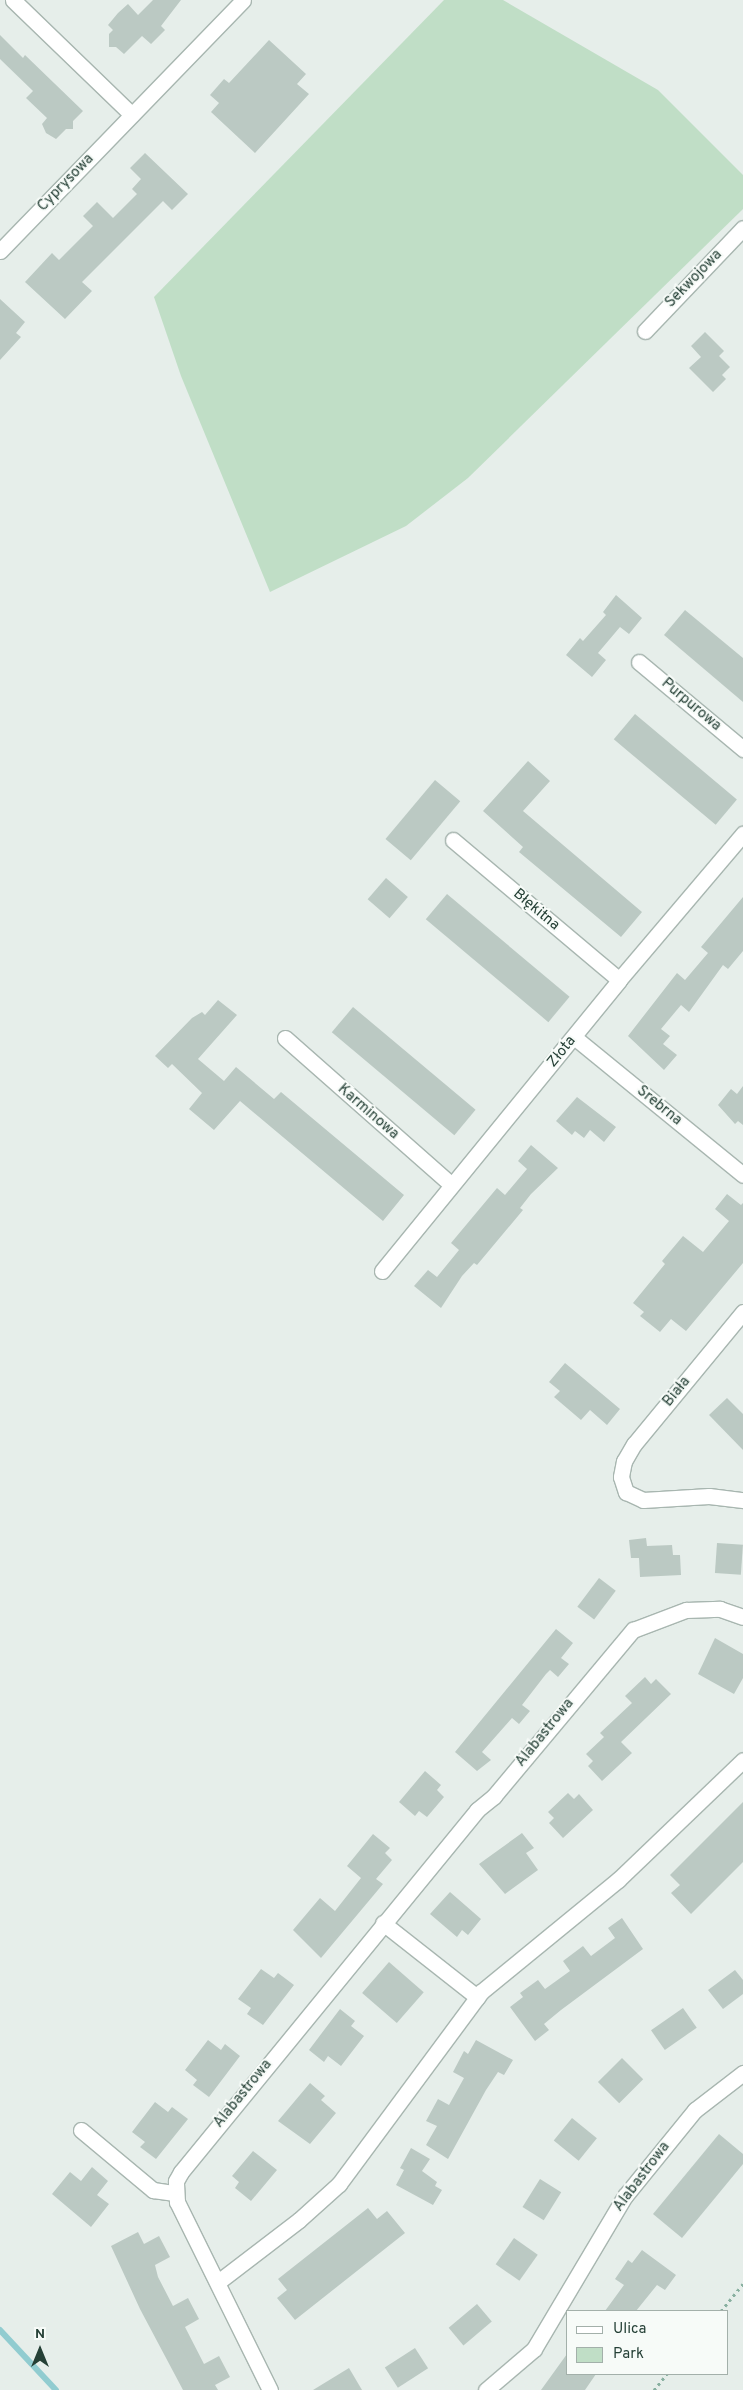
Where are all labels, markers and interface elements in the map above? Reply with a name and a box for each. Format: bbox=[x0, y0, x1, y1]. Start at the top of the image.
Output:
street label: Cyprysowa bbox=[34, 150, 98, 216]
street label: Sekwojowa bbox=[662, 246, 726, 312]
street label: Purpurowa bbox=[657, 675, 725, 735]
street label: Błękitna bbox=[509, 885, 563, 935]
street label: Złota bbox=[544, 1033, 580, 1071]
street label: Karminowa bbox=[334, 1080, 402, 1144]
street label: Srebrna bbox=[633, 1082, 685, 1130]
street label: Biała bbox=[660, 1373, 694, 1411]
street label: Alabastrowa bbox=[512, 1695, 578, 1771]
street label: Alabastrowa bbox=[210, 2056, 276, 2132]
street label: Alabastrowa bbox=[610, 2139, 674, 2215]
legend bbox=[566, 2310, 728, 2375]
text: Ulica bbox=[613, 2320, 646, 2339]
north arrow bbox=[15, 2325, 65, 2375]
text: N bbox=[35, 2326, 45, 2343]
text: Park bbox=[613, 2345, 644, 2364]

